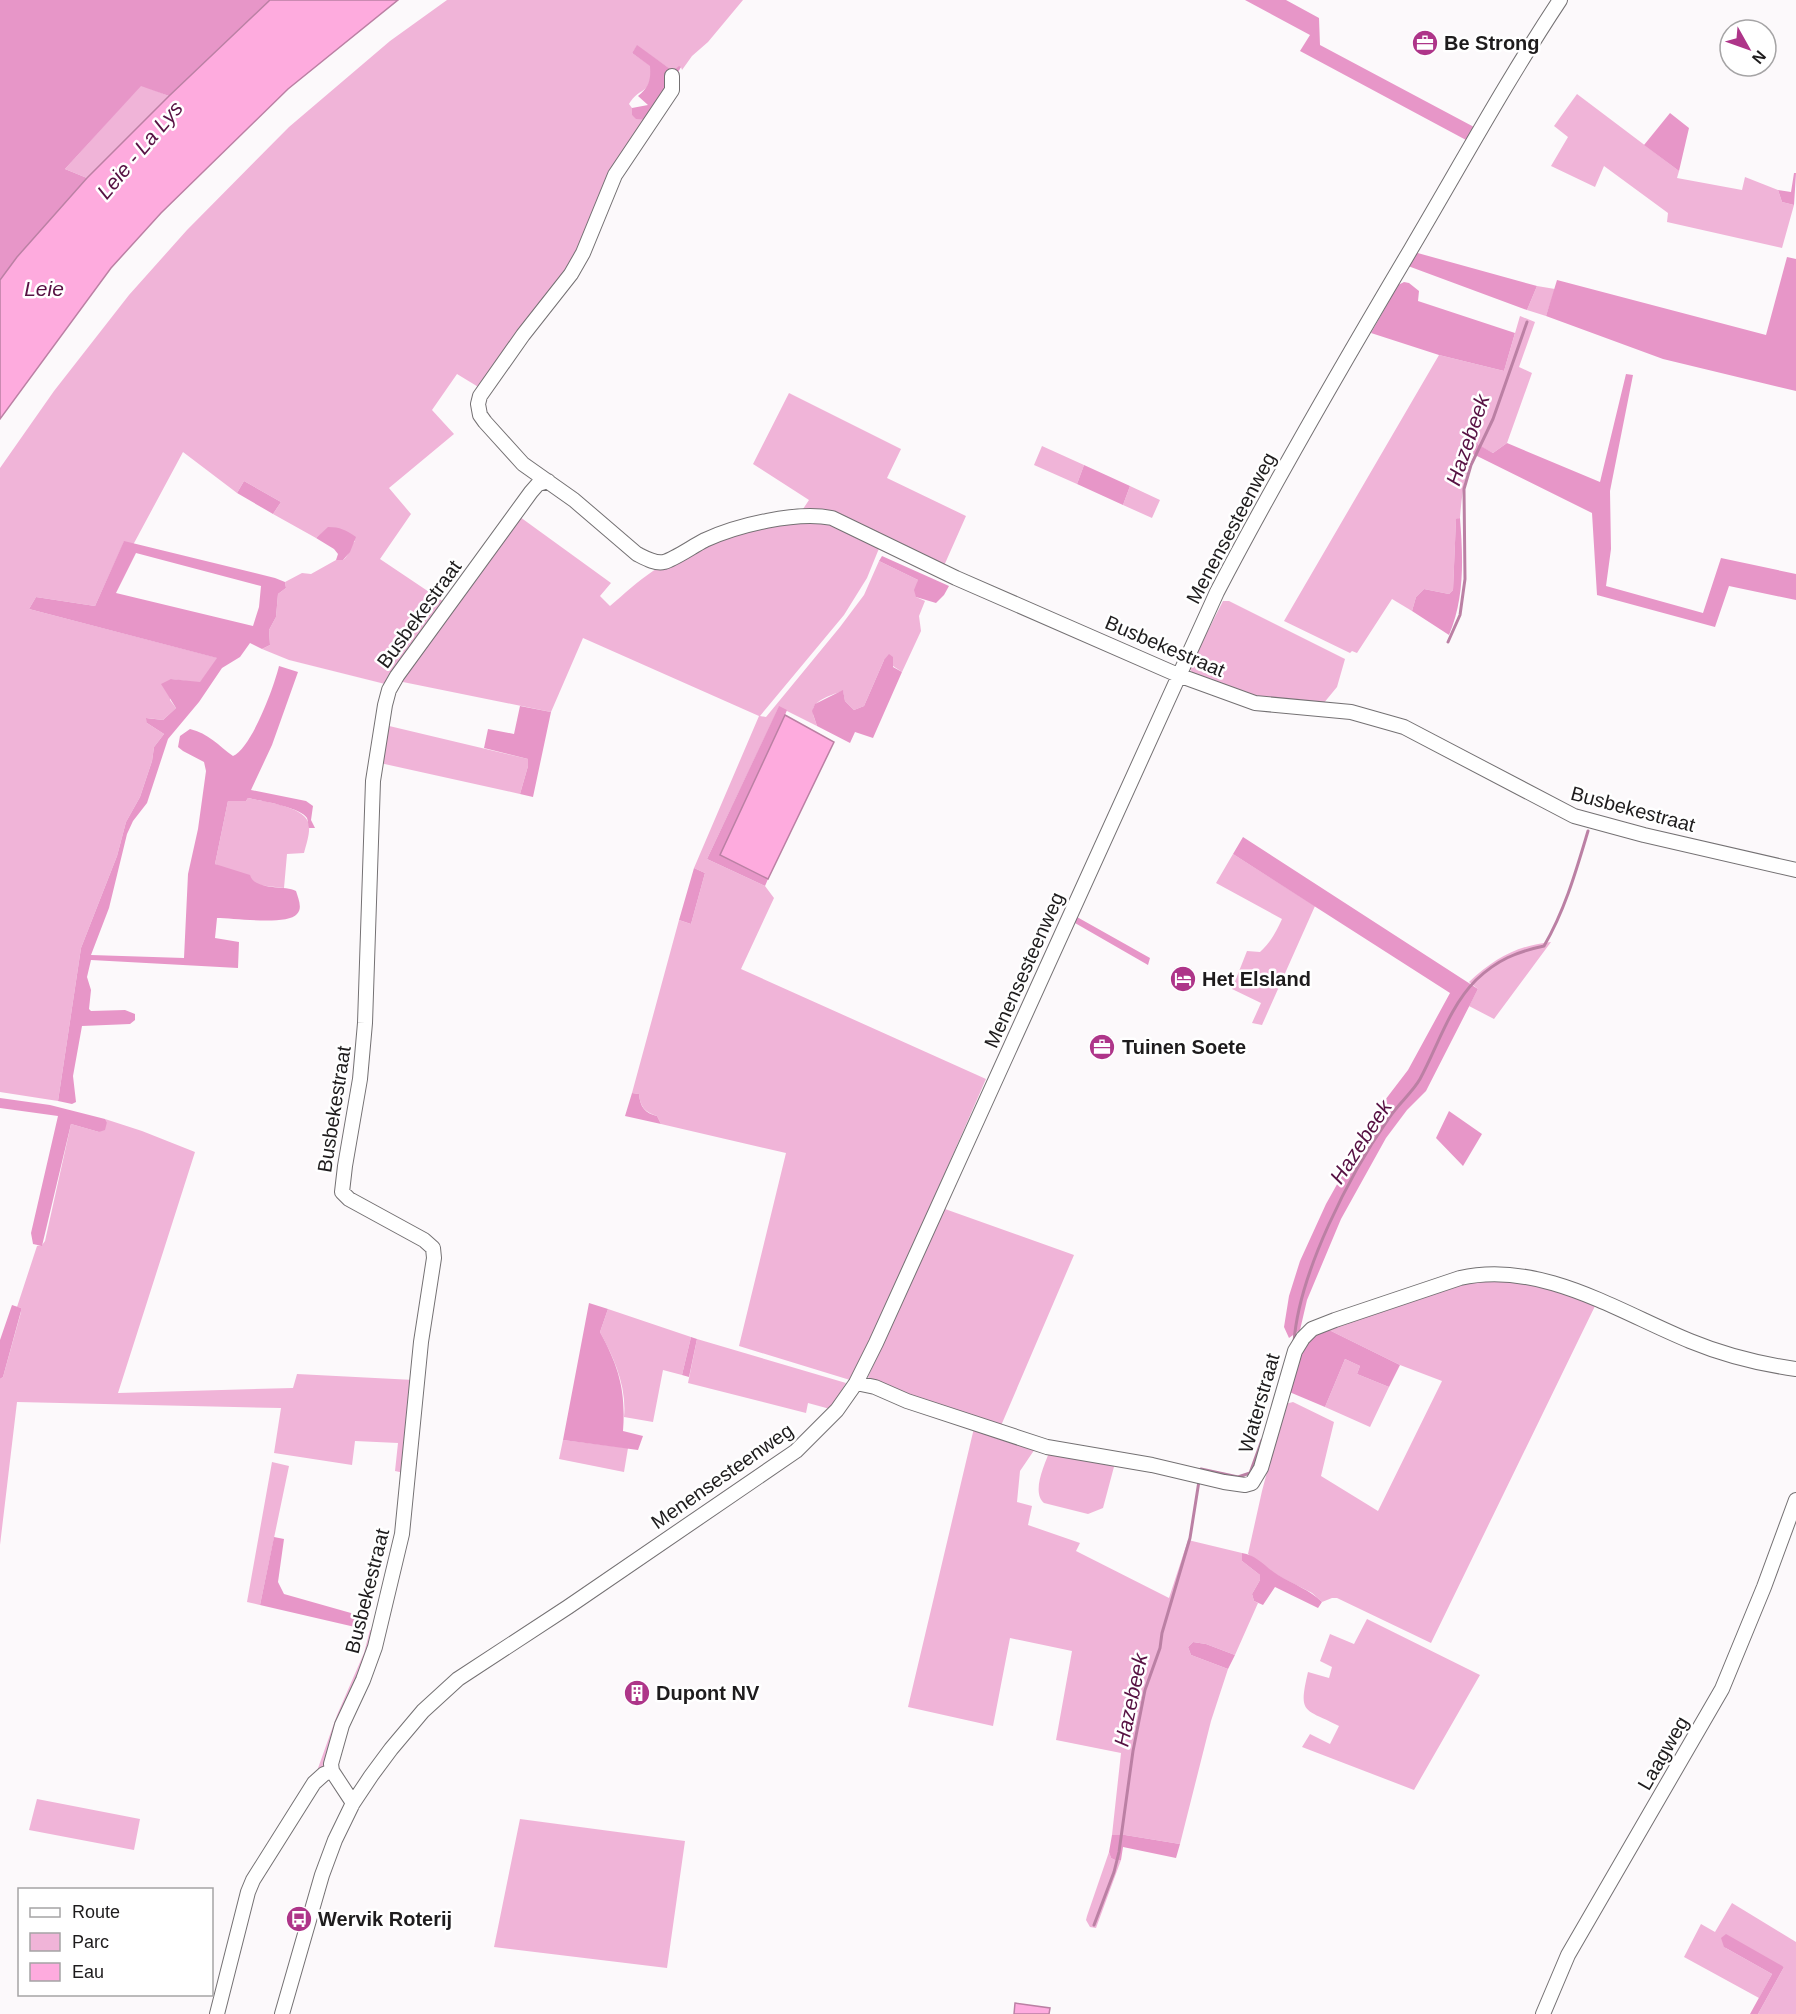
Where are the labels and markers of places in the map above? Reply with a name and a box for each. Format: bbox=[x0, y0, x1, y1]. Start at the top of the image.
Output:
office icon: Be Strong bbox=[1410, 28, 1440, 58]
place label: Be Strong bbox=[1444, 32, 1540, 54]
hotel icon: Het Elsland bbox=[1168, 964, 1198, 994]
place label: Het Elsland bbox=[1202, 968, 1311, 990]
office icon: Tuinen Soete bbox=[1087, 1032, 1117, 1062]
place label: Tuinen Soete bbox=[1122, 1036, 1246, 1058]
building icon: Dupont NV bbox=[622, 1678, 652, 1708]
place label: Dupont NV bbox=[656, 1682, 760, 1704]
bus stop icon: Wervik Roterij bbox=[284, 1904, 314, 1934]
place label: Wervik Roterij bbox=[318, 1908, 452, 1930]

